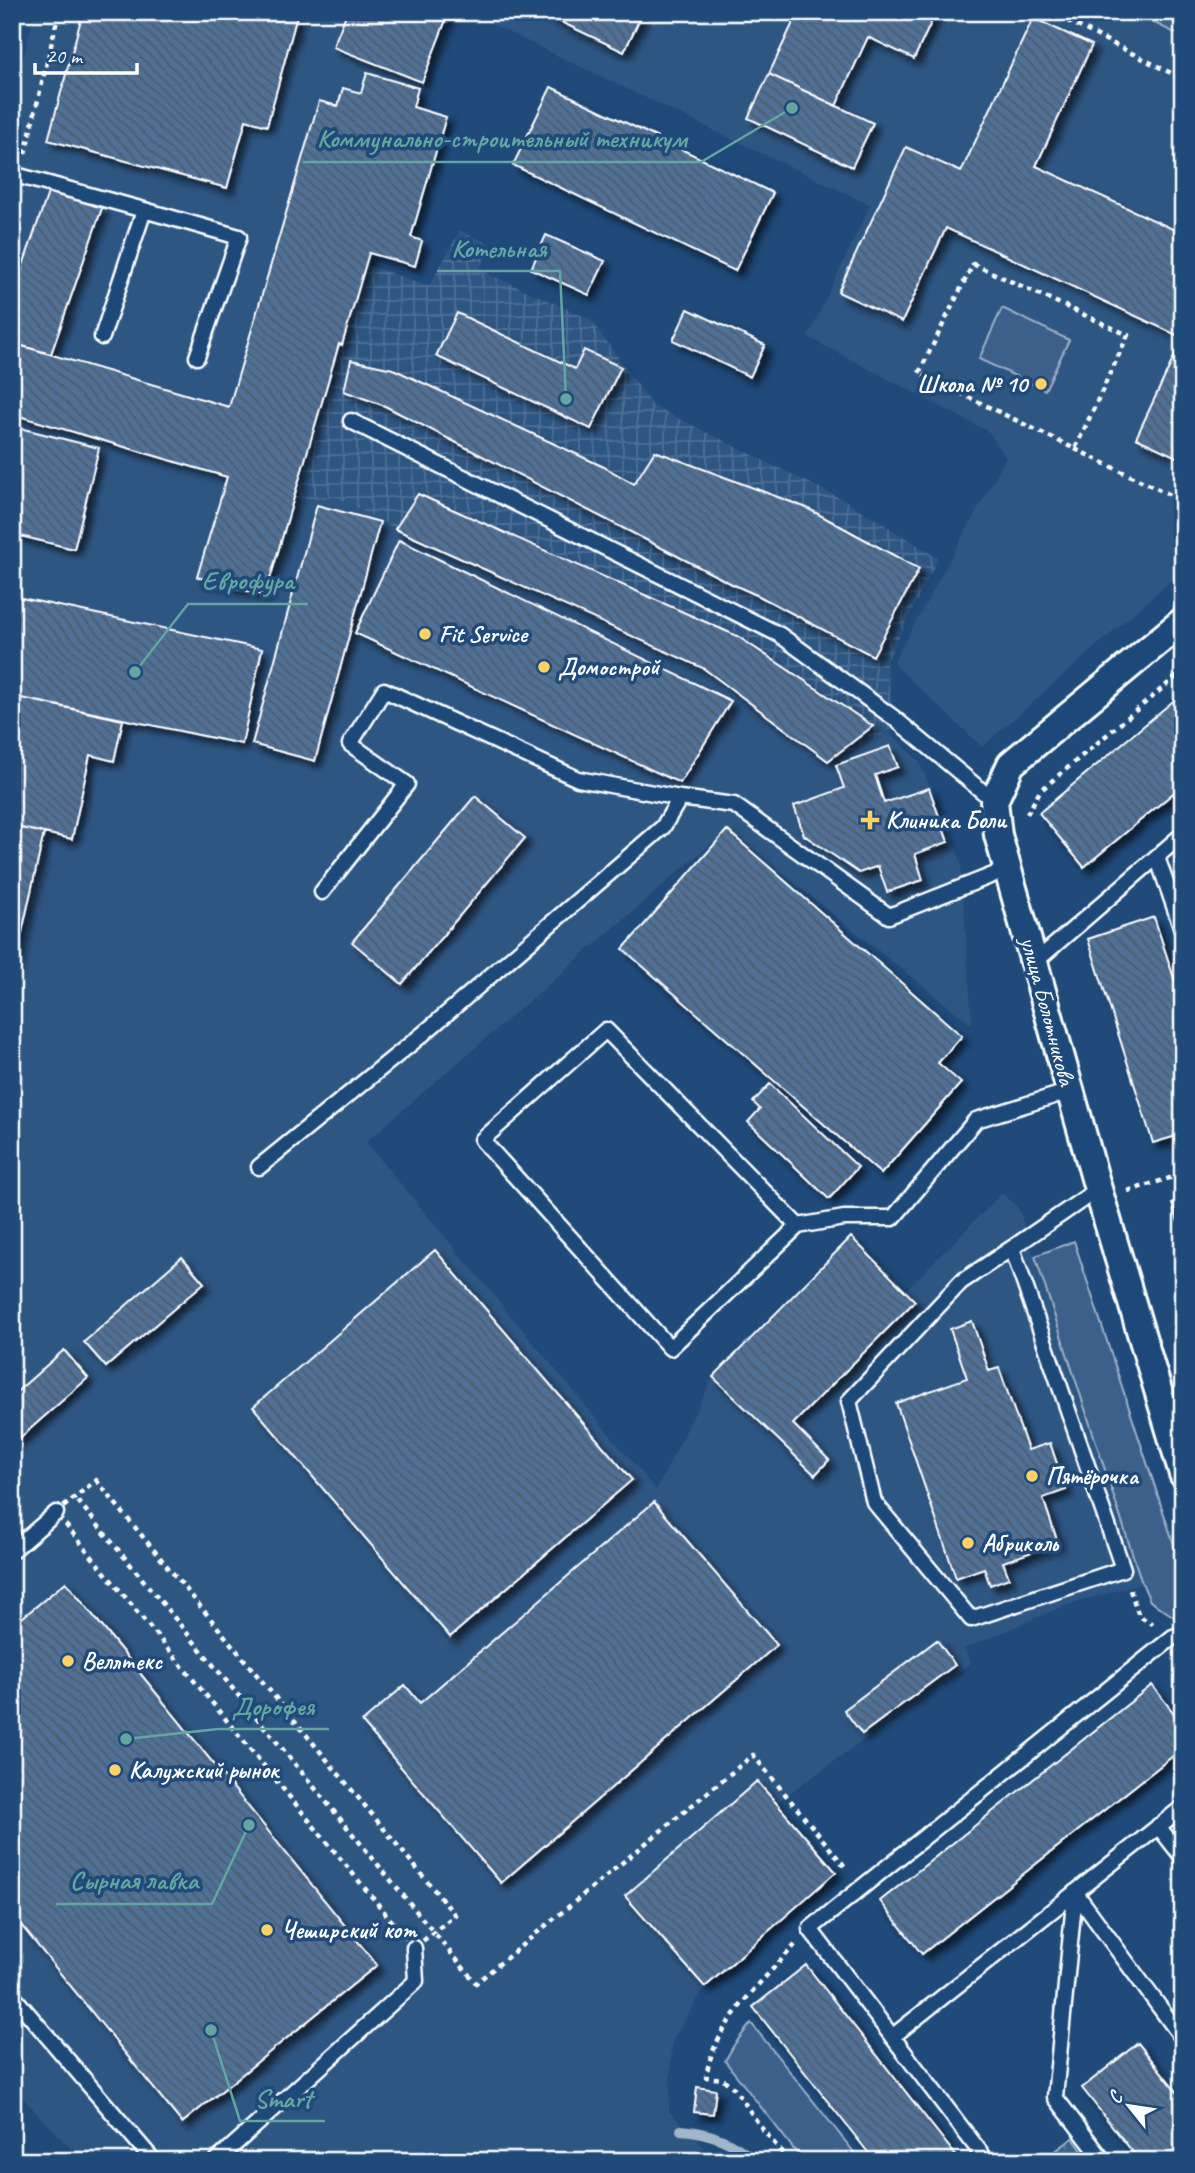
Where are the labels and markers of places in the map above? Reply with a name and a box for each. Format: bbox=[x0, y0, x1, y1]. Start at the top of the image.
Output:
callout: Коммунально-строительный техникум bbox=[303, 115, 701, 162]
callout: Котельная bbox=[437, 224, 560, 271]
place label: Школа № 10 bbox=[917, 369, 1029, 399]
marker: Школа № 10 bbox=[1033, 376, 1049, 392]
callout: Еврофура bbox=[188, 557, 308, 604]
place label: Fit Service bbox=[439, 619, 529, 649]
marker: Fit Service bbox=[417, 626, 433, 642]
place label: Домострой bbox=[558, 652, 661, 682]
marker: Домострой bbox=[536, 659, 552, 675]
place label: Клиника Боли bbox=[886, 805, 1008, 835]
marker: Клиника Боли bbox=[860, 810, 880, 830]
place label: Пятёрочка bbox=[1046, 1461, 1139, 1491]
marker: Пятёрочка bbox=[1024, 1468, 1040, 1484]
place label: Абриколь bbox=[982, 1528, 1060, 1558]
marker: Абриколь bbox=[960, 1535, 976, 1551]
place label: Веллтекс bbox=[82, 1646, 164, 1676]
marker: Веллтекс bbox=[60, 1653, 76, 1669]
callout: Дорофея bbox=[218, 1682, 329, 1729]
place label: Калужский рынок bbox=[129, 1755, 281, 1785]
marker: Калужский рынок bbox=[107, 1762, 123, 1778]
callout: Сырная лавка bbox=[56, 1857, 212, 1904]
place label: Чеширский кот bbox=[281, 1915, 418, 1945]
marker: Чеширский кот bbox=[259, 1922, 275, 1938]
callout: Smart bbox=[240, 2074, 325, 2121]

